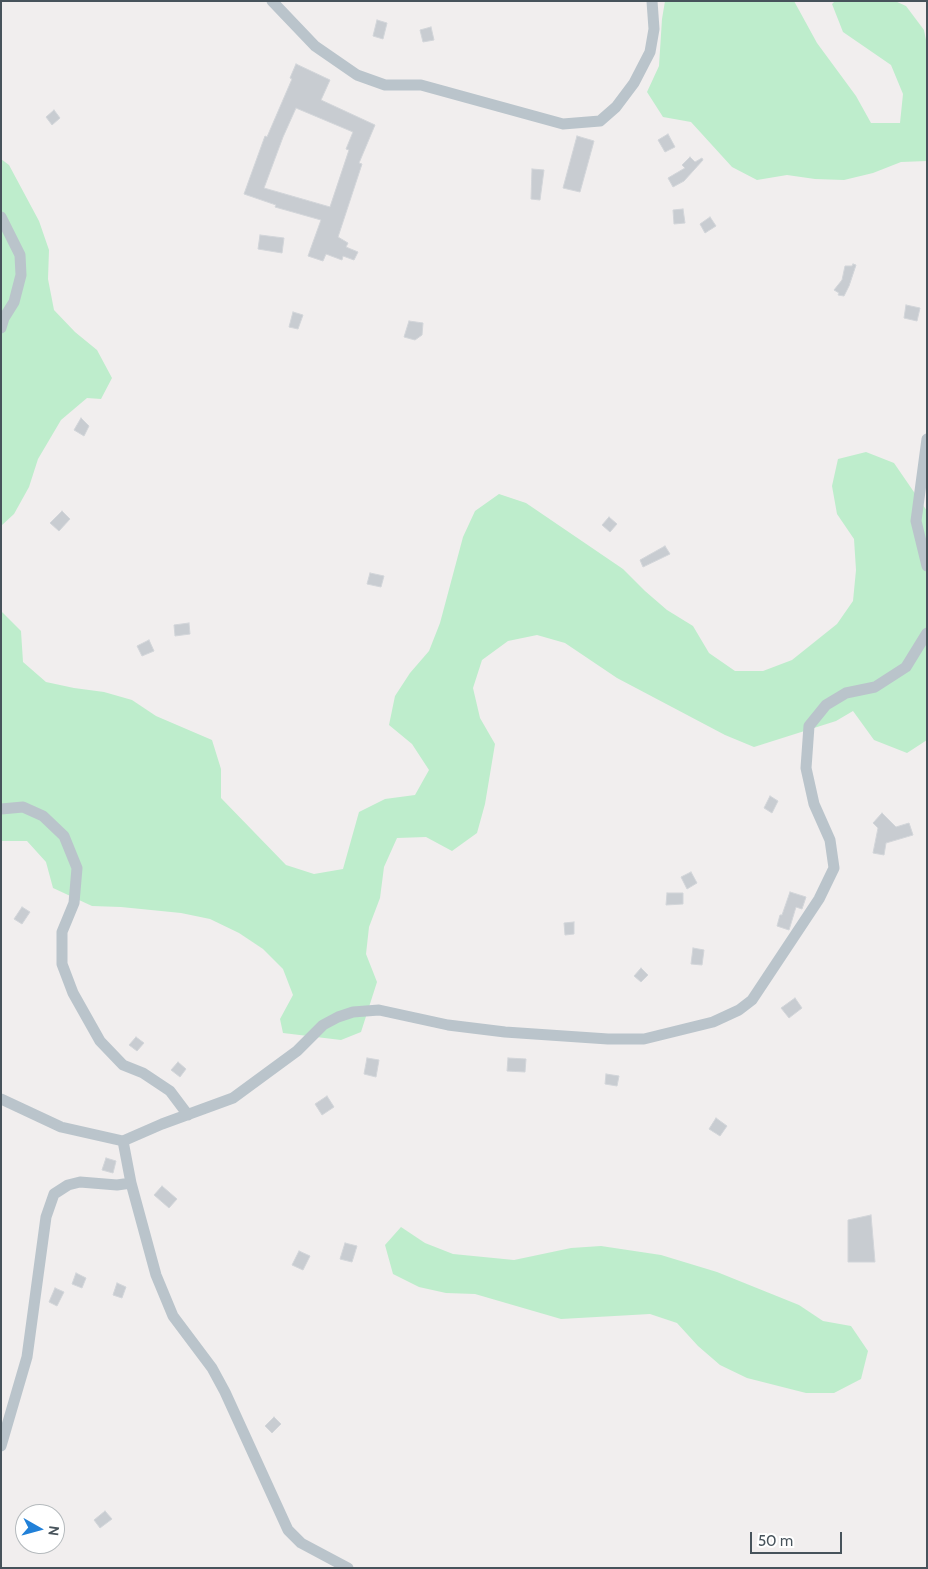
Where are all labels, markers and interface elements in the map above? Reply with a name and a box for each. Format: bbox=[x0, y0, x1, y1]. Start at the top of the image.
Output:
north arrow bbox=[15, 1504, 65, 1554]
scale bar bbox=[753, 1522, 846, 1554]
text: N bbox=[44, 1525, 63, 1537]
text: 50 m bbox=[758, 1532, 793, 1550]

